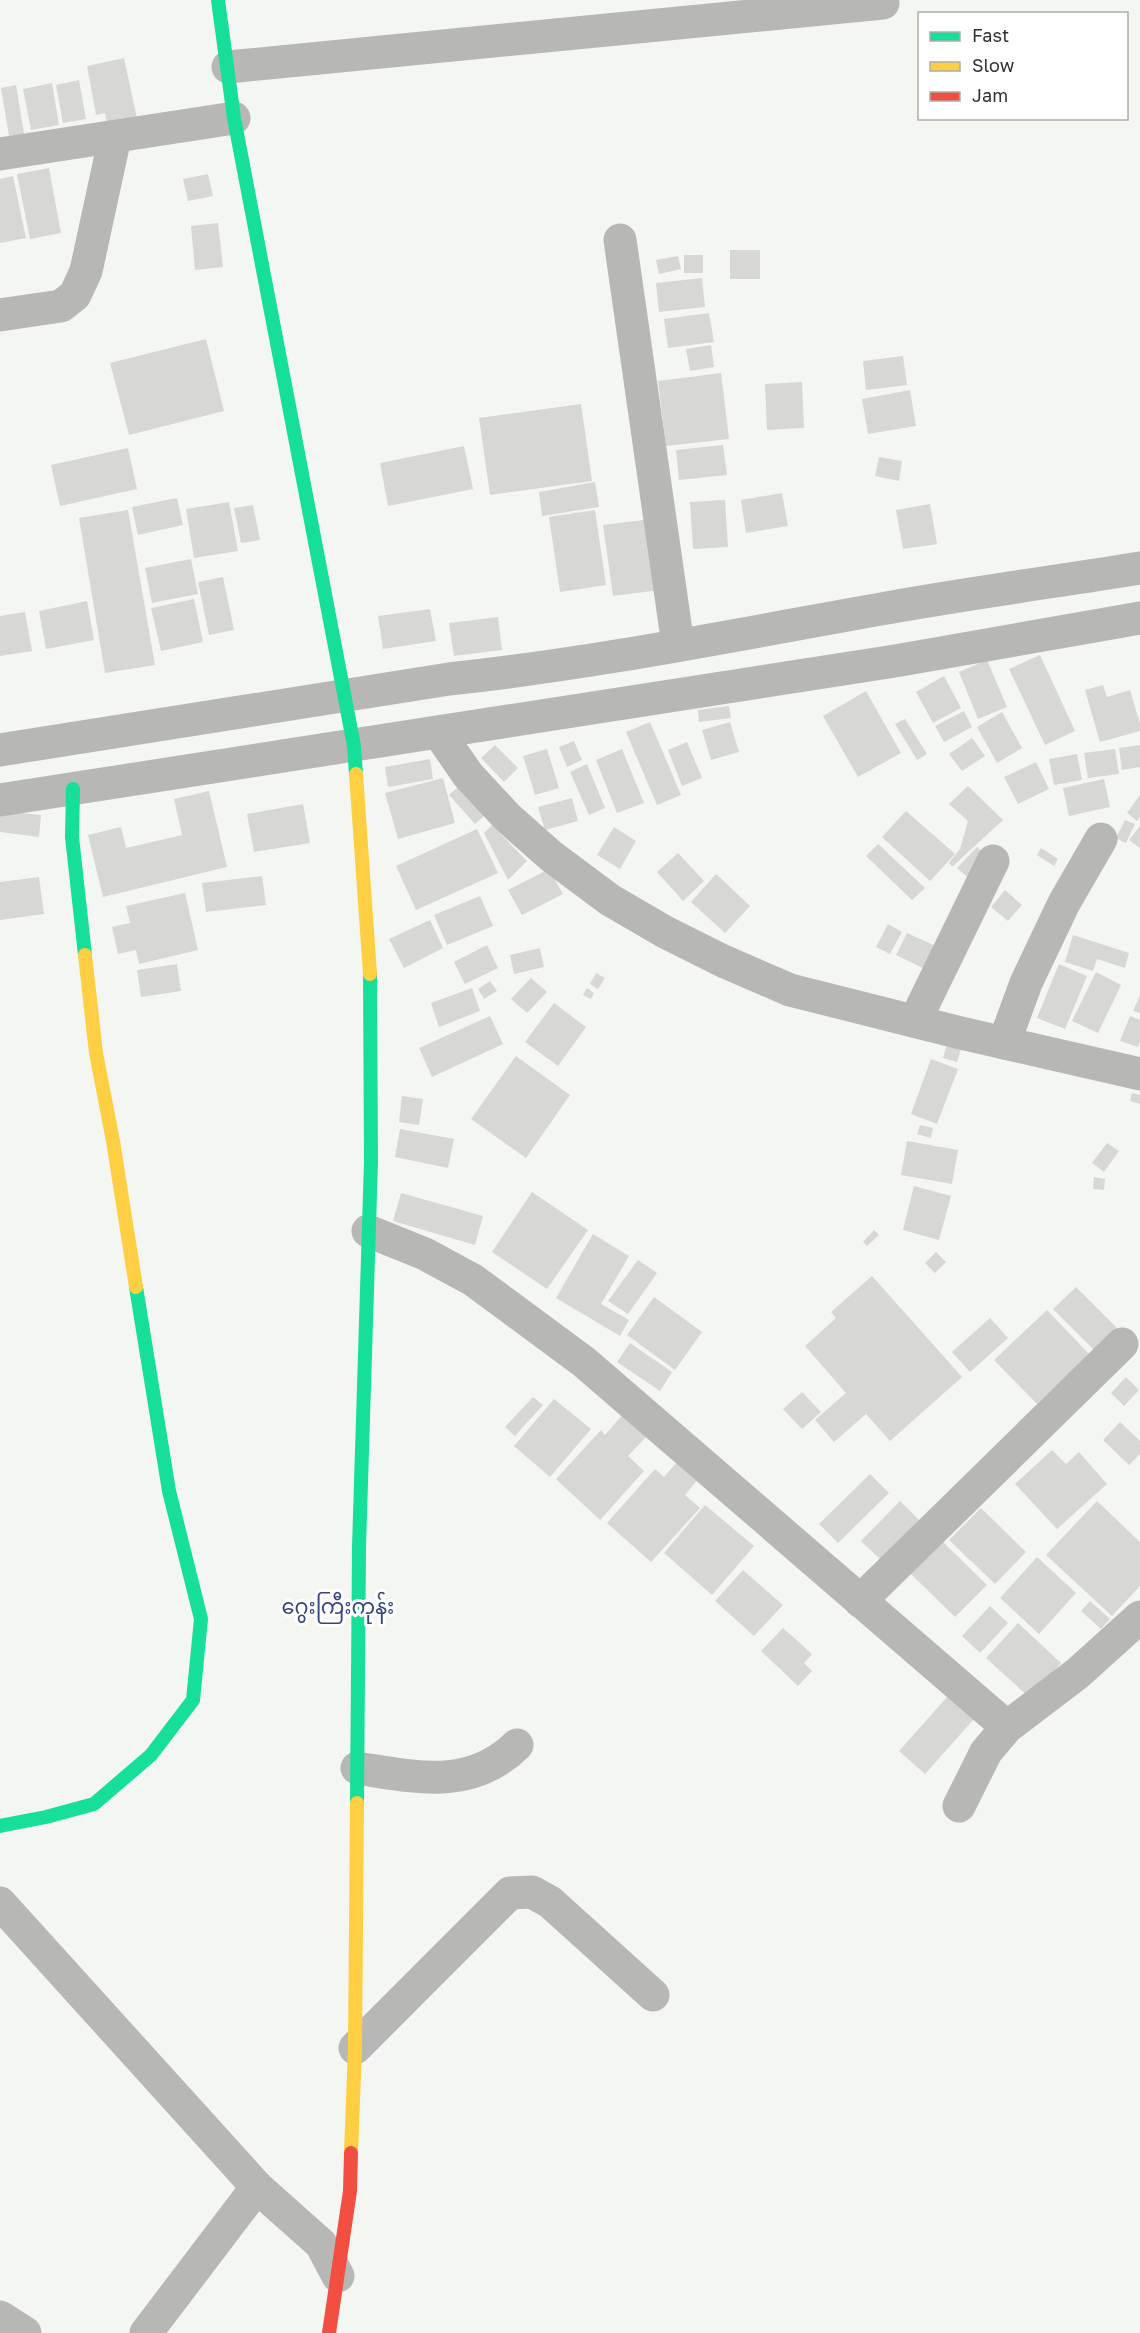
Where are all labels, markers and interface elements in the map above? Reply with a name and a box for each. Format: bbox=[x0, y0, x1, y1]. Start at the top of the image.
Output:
legend bbox=[918, 12, 1128, 120]
text: Fast bbox=[972, 24, 1009, 46]
text: Slow bbox=[972, 54, 1015, 76]
text: Jam bbox=[972, 84, 1008, 106]
district label: ဂွေးကြီးကုန်း bbox=[282, 1591, 394, 1624]

